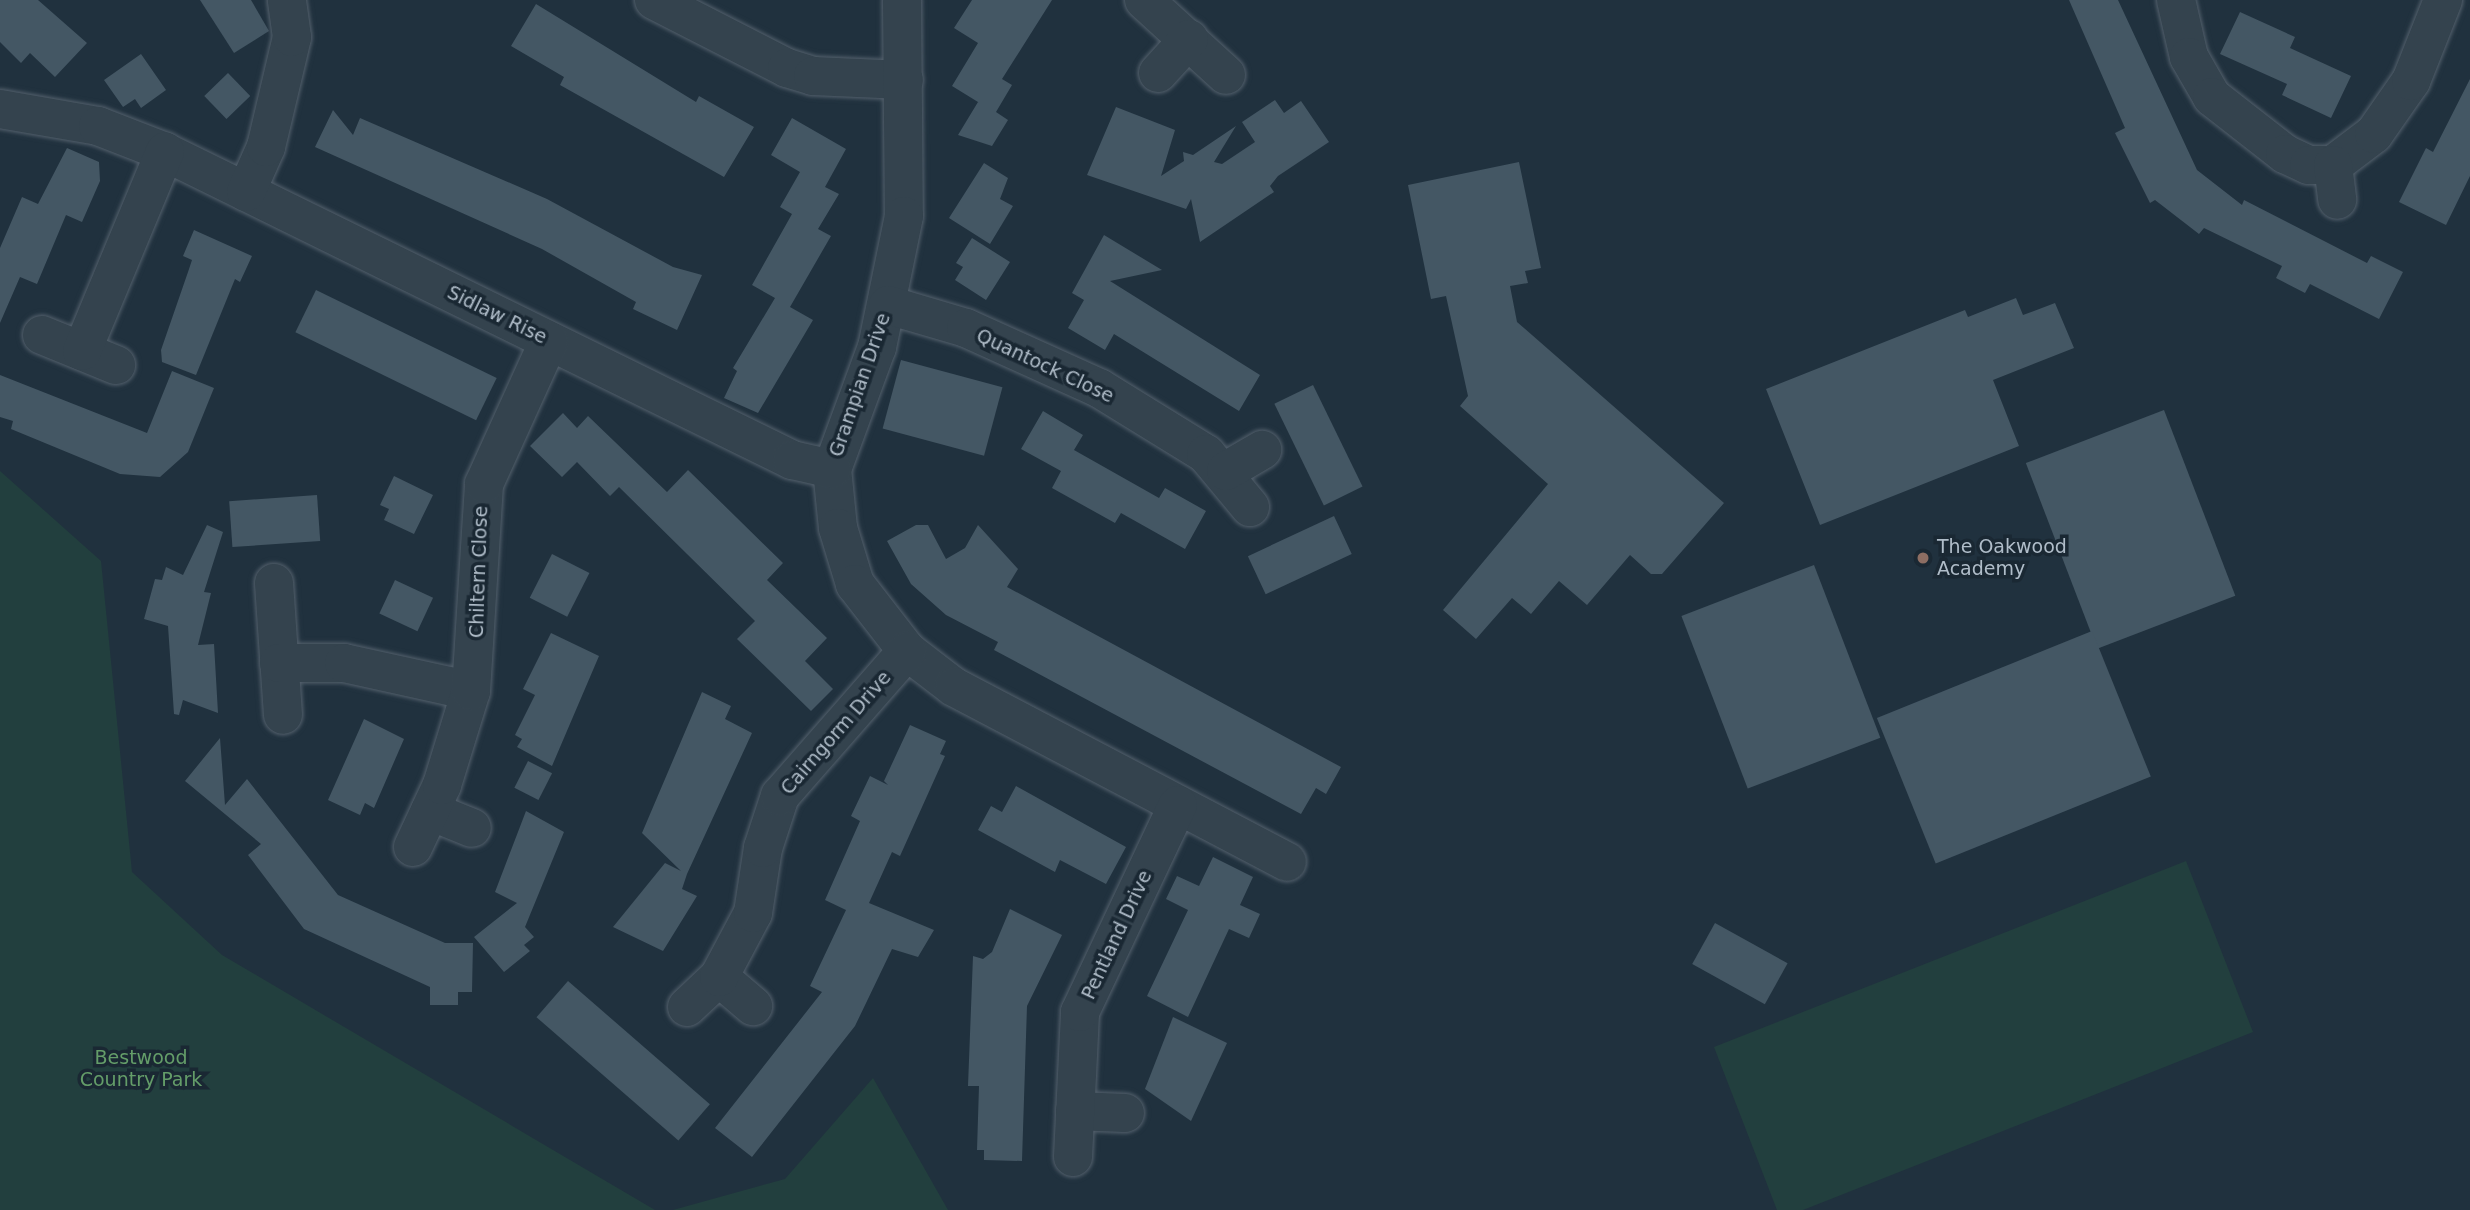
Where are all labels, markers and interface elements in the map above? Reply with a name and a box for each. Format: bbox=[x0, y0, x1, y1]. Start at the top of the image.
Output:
street label: Sidlaw Rise bbox=[443, 281, 551, 349]
street label: Grampian Drive bbox=[825, 310, 895, 460]
street label: Quantock Close bbox=[973, 324, 1117, 408]
street label: Chiltern Close bbox=[465, 505, 493, 639]
place label: The Oakwood Academy bbox=[1937, 536, 2067, 580]
marker: The Oakwood Academy bbox=[1915, 550, 1931, 566]
street label: Cairngorm Drive bbox=[776, 667, 896, 799]
street label: Pentland Drive bbox=[1077, 867, 1157, 1003]
park label: Bestwood Country Park bbox=[80, 1047, 202, 1091]

